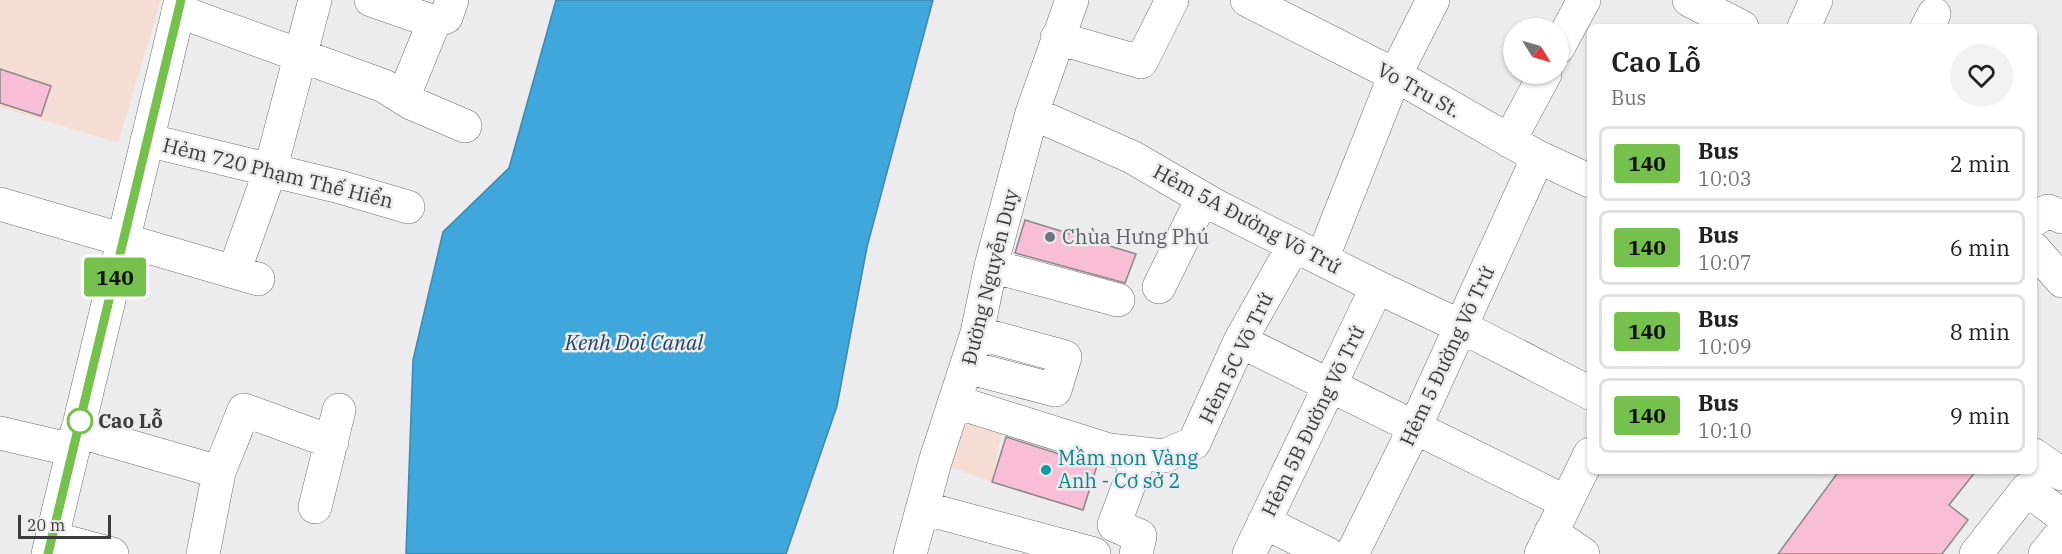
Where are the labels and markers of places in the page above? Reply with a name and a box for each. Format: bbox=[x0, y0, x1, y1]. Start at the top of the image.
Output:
place label: Chùa Hưng Phú bbox=[1062, 223, 1209, 250]
marker: Chùa Hưng Phú bbox=[1043, 230, 1057, 244]
place label: Cao Lỗ bbox=[98, 407, 163, 434]
marker: Cao Lỗ bbox=[67, 408, 93, 434]
place label: Mầm non Vàng Anh - Cơ sở 2 bbox=[1058, 444, 1198, 494]
marker: Mầm non Vàng Anh - Cơ sở 2 bbox=[1039, 463, 1053, 477]

